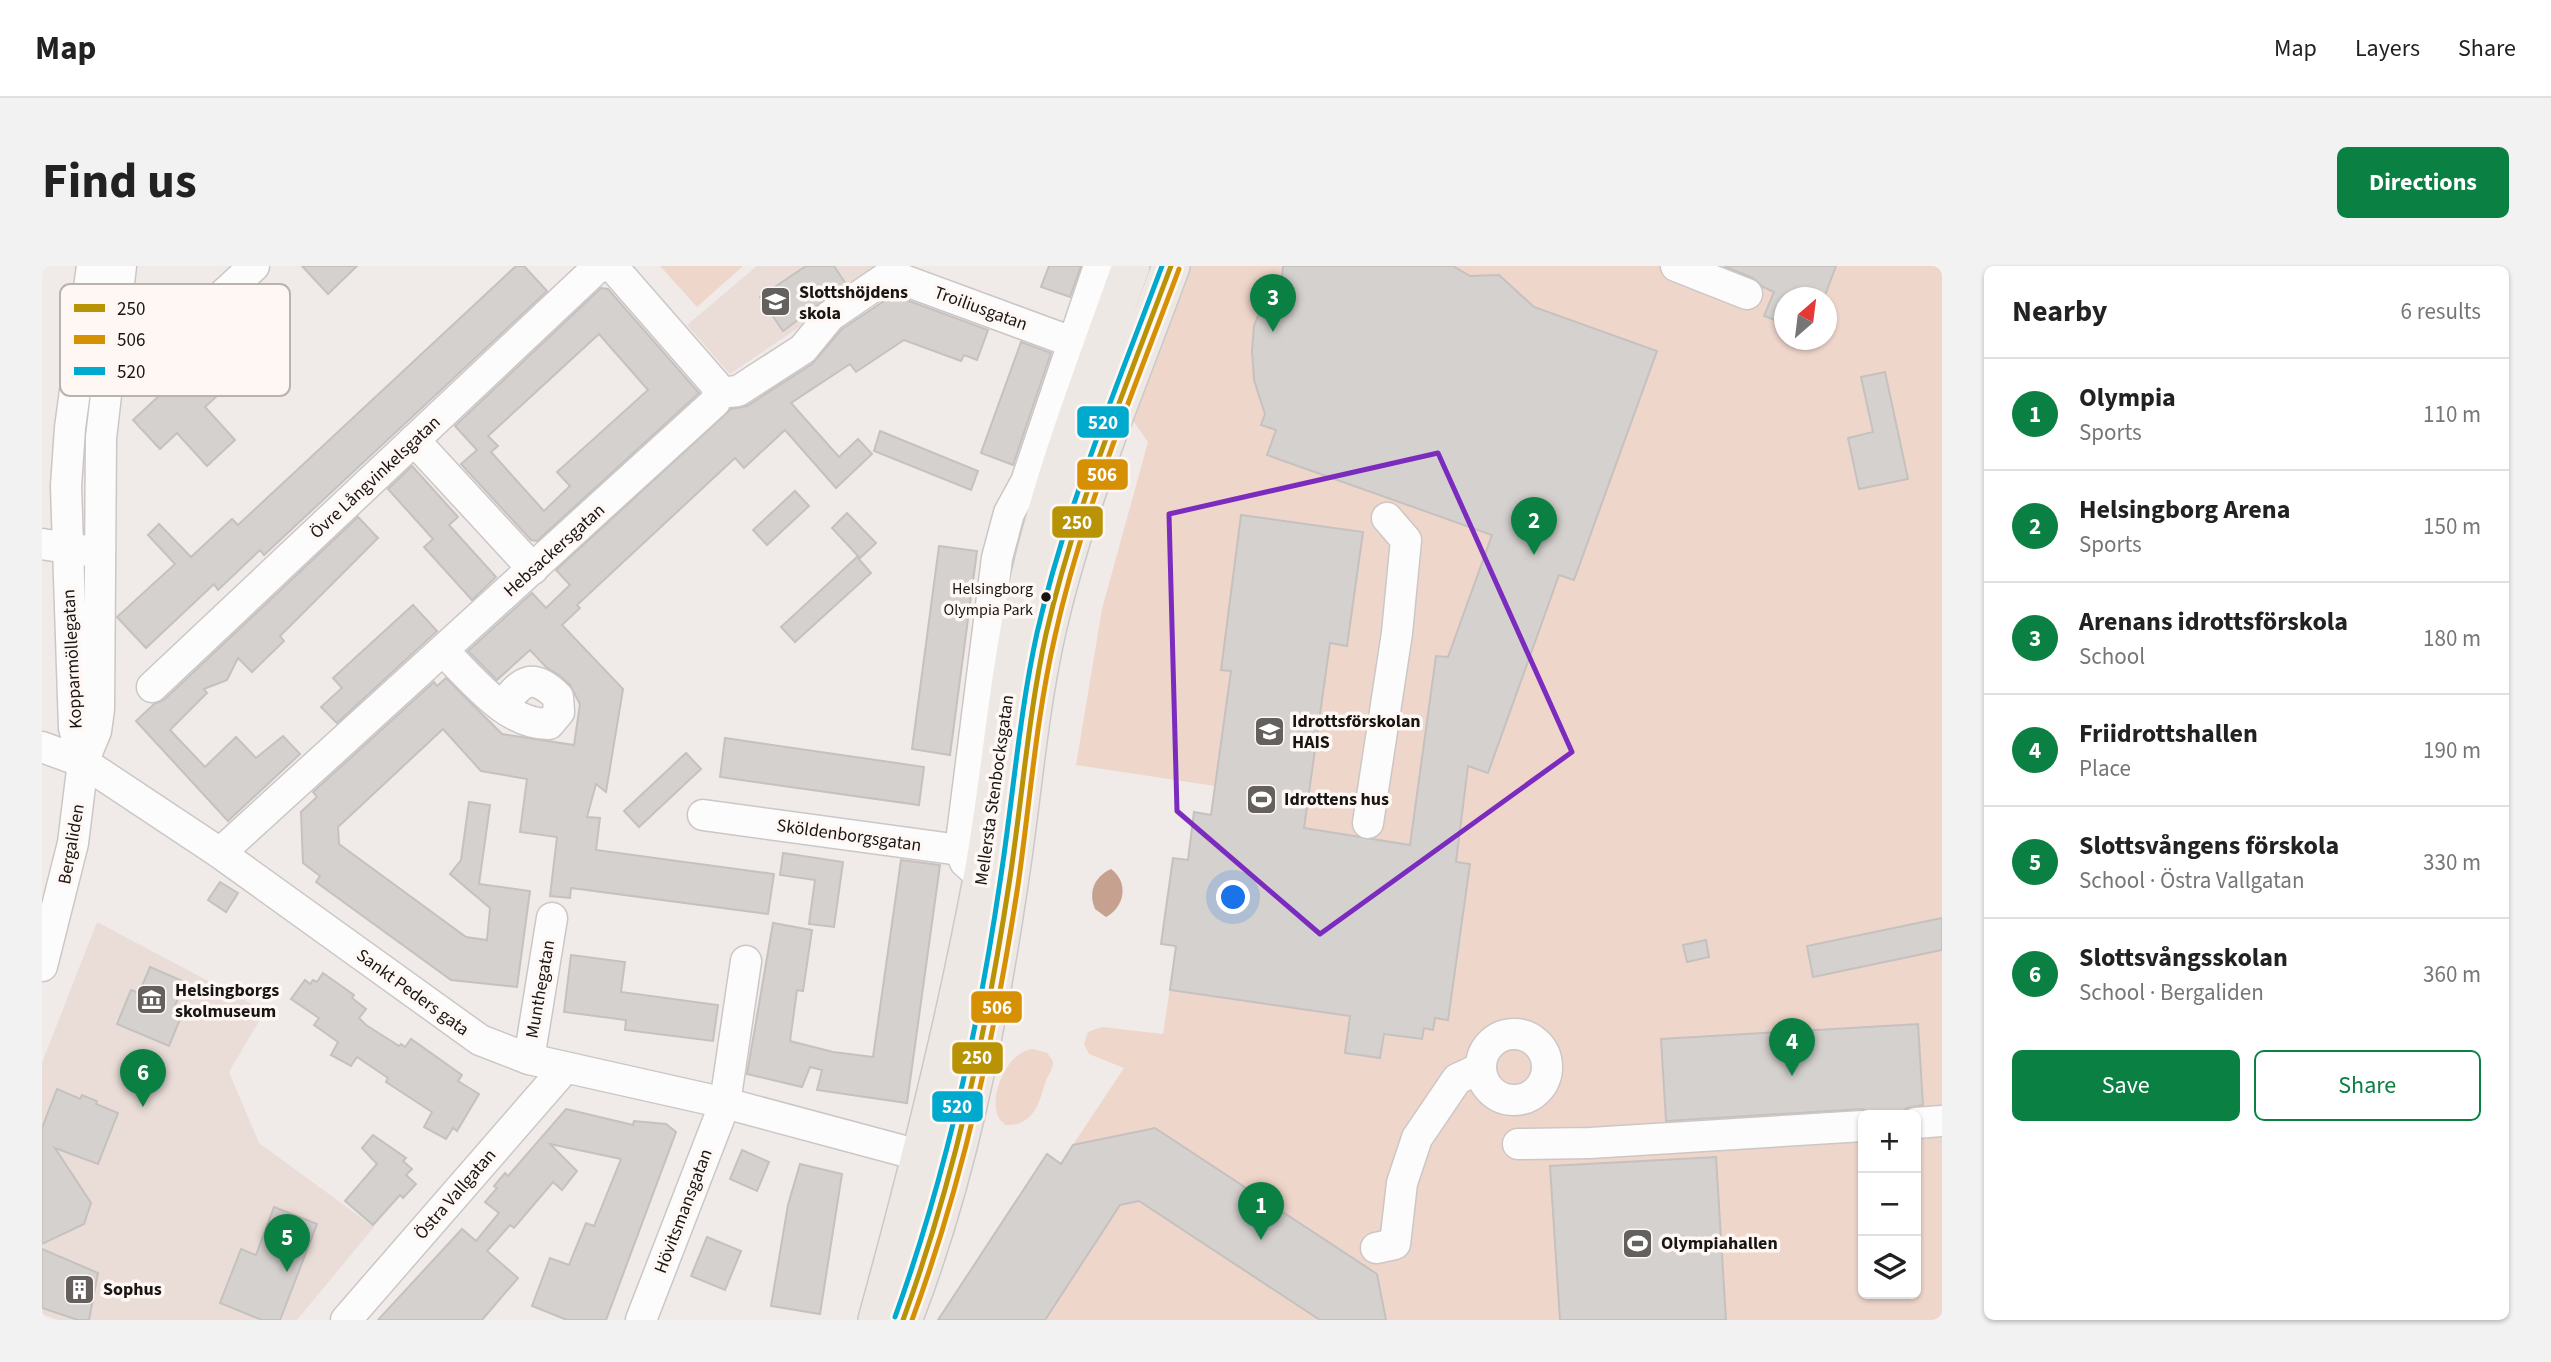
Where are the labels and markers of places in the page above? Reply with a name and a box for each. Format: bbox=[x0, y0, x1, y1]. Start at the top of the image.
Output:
pin: 3 bbox=[1250, 274, 1296, 332]
place label: Slottshöjdens skola bbox=[799, 280, 908, 326]
school or university icon: Slottshöjdens skola bbox=[759, 285, 793, 319]
pin: 2 bbox=[1511, 497, 1557, 555]
place label: Helsingborg Olympia Park bbox=[944, 578, 1033, 621]
marker: Helsingborg Olympia Park bbox=[1039, 590, 1053, 604]
place label: Idrottsförskolan HAIS bbox=[1292, 709, 1421, 755]
school or university icon: Idrottsförskolan HAIS bbox=[1252, 714, 1286, 748]
sports icon: Idrottens hus bbox=[1244, 782, 1278, 816]
place label: Idrottens hus bbox=[1284, 787, 1389, 812]
place label: Helsingborgs skolmuseum bbox=[175, 978, 279, 1024]
museum icon: Helsingborgs skolmuseum bbox=[135, 983, 169, 1017]
pin: 4 bbox=[1769, 1018, 1815, 1076]
pin: 6 bbox=[120, 1049, 166, 1107]
pin: 1 bbox=[1238, 1182, 1284, 1240]
pin: 5 bbox=[264, 1214, 310, 1272]
sports icon: Olympiahallen bbox=[1621, 1226, 1655, 1260]
place label: Olympiahallen bbox=[1661, 1231, 1778, 1256]
building icon: Sophus bbox=[63, 1272, 97, 1306]
place label: Sophus bbox=[103, 1277, 162, 1302]

